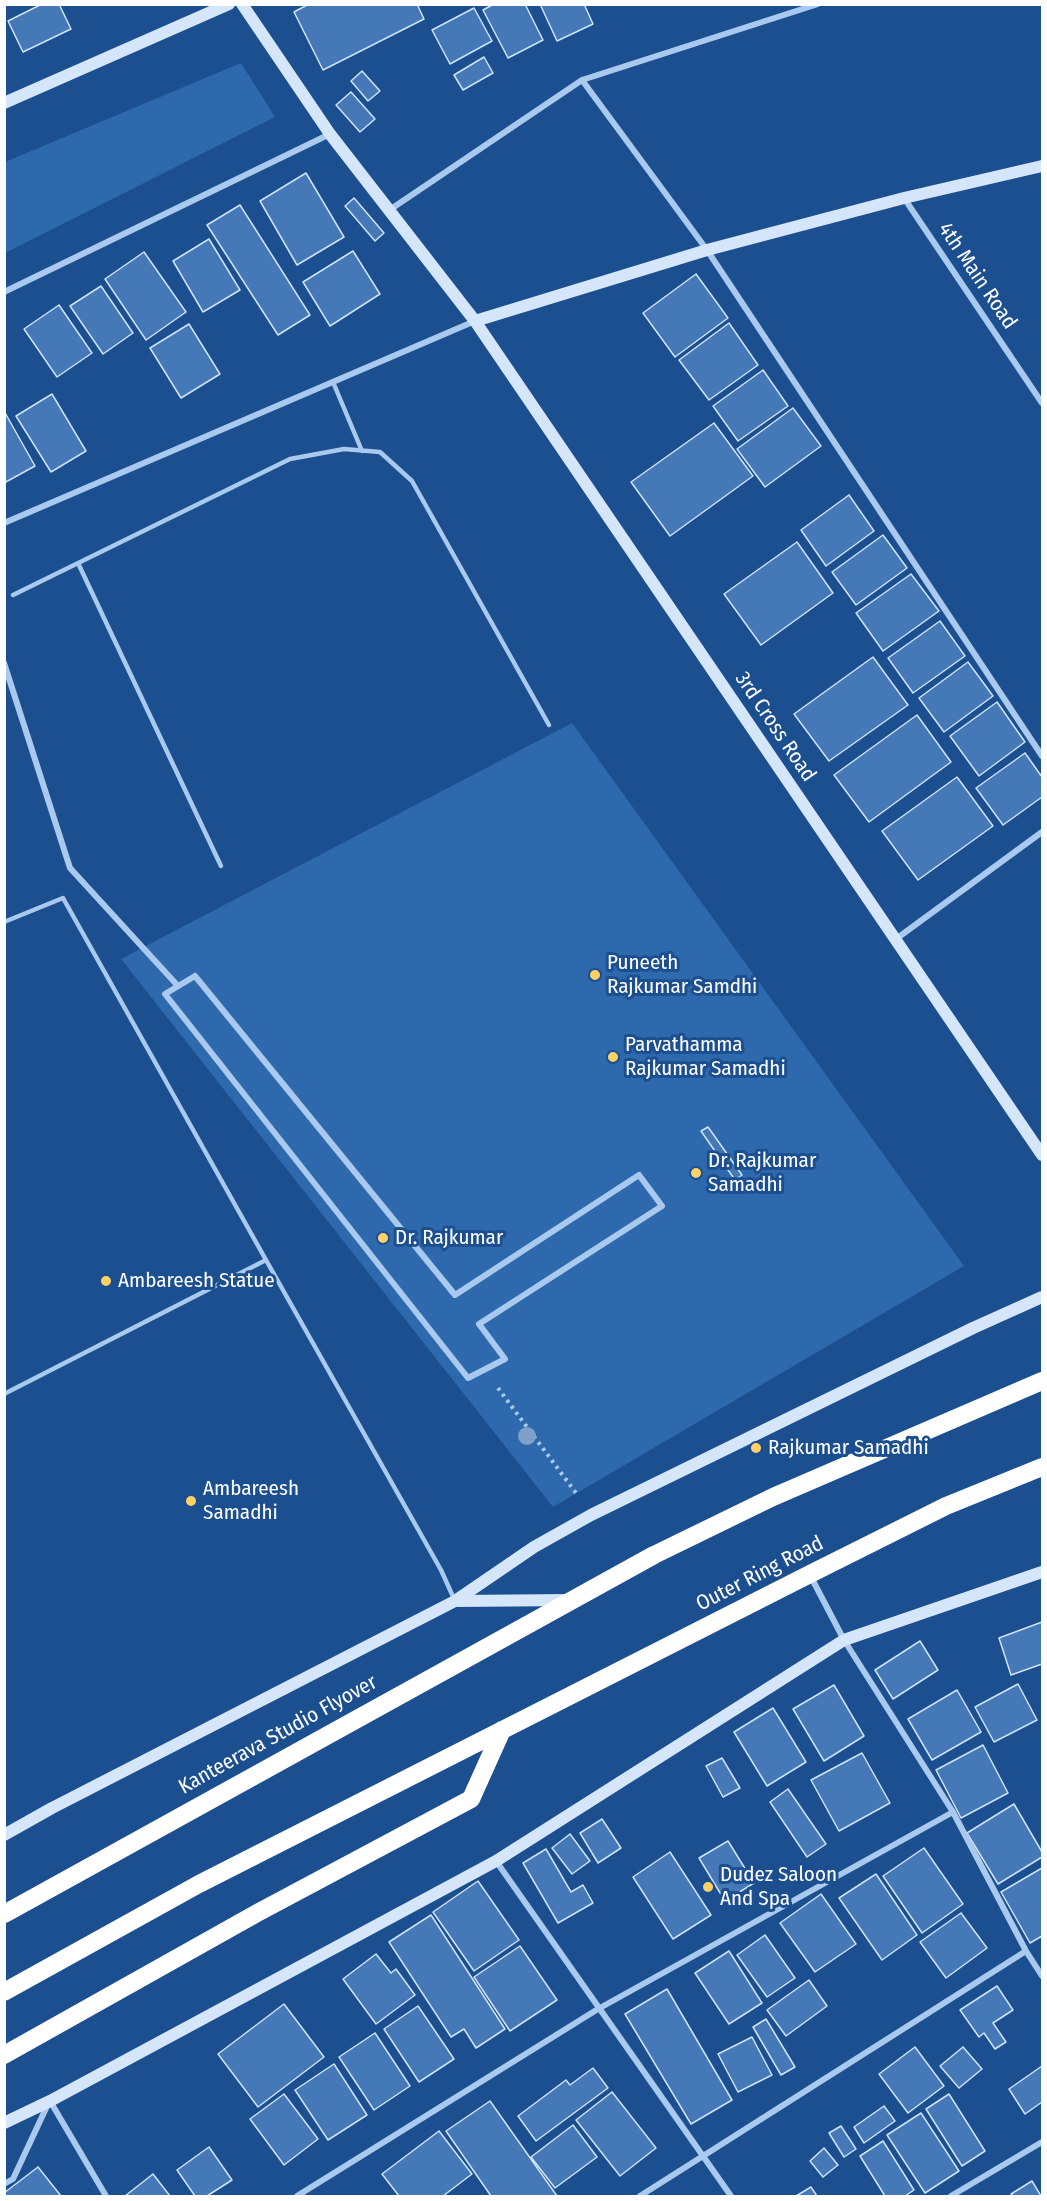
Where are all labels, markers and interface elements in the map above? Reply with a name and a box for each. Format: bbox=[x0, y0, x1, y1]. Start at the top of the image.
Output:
street label: 4th Main Road bbox=[932, 218, 1022, 334]
street label: 3rd Cross Road bbox=[729, 667, 821, 787]
place label: Puneeth Rajkumar Samdhi bbox=[607, 950, 757, 1000]
marker: Puneeth Rajkumar Samdhi bbox=[588, 968, 602, 982]
place label: Parvathamma Rajkumar Samadhi bbox=[625, 1032, 786, 1082]
marker: Parvathamma Rajkumar Samadhi bbox=[606, 1050, 620, 1064]
place label: Dr. Rajkumar Samadhi bbox=[708, 1148, 816, 1198]
marker: Dr. Rajkumar Samadhi bbox=[689, 1166, 703, 1180]
place label: Dr. Rajkumar bbox=[395, 1225, 503, 1251]
marker: Dr. Rajkumar bbox=[376, 1231, 390, 1245]
place label: Ambareesh Statue bbox=[118, 1268, 275, 1294]
marker: Ambareesh Statue bbox=[99, 1274, 113, 1288]
place label: Rajkumar Samadhi bbox=[768, 1435, 929, 1461]
marker: Rajkumar Samadhi bbox=[749, 1441, 763, 1455]
place label: Ambareesh Samadhi bbox=[203, 1476, 299, 1526]
marker: Ambareesh Samadhi bbox=[184, 1494, 198, 1508]
street label: Outer Ring Road bbox=[692, 1531, 828, 1617]
street label: Kanteerava Studio Flyover bbox=[174, 1670, 382, 1800]
place label: Dudez Saloon And Spa bbox=[720, 1862, 837, 1912]
marker: Dudez Saloon And Spa bbox=[701, 1880, 715, 1894]

